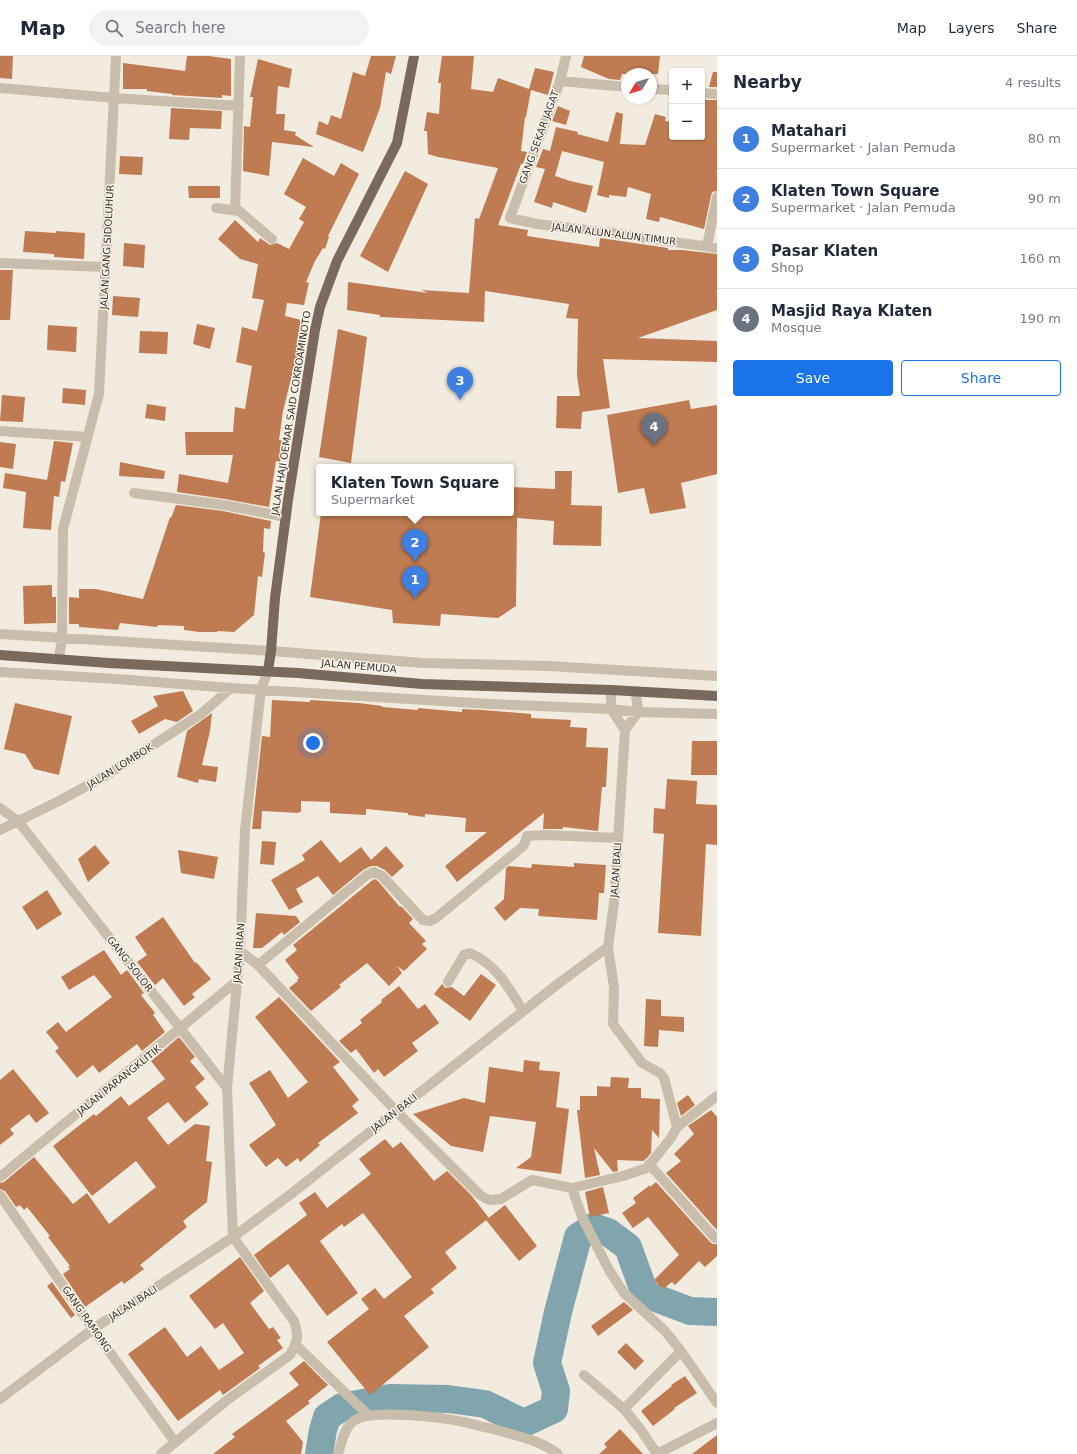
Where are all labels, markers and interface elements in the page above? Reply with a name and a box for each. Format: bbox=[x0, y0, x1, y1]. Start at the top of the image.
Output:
search box bbox=[89, 10, 369, 46]
text: Map bbox=[20, 17, 65, 39]
icon: search bbox=[103, 17, 125, 39]
text: Search here bbox=[135, 19, 225, 37]
text: Map bbox=[897, 20, 926, 36]
text: Layers bbox=[948, 20, 995, 36]
text: Share bbox=[1017, 20, 1057, 36]
north arrow bbox=[621, 68, 657, 104]
map controls bbox=[669, 68, 705, 140]
button: + bbox=[669, 68, 705, 104]
text: Nearby bbox=[733, 72, 802, 92]
text: 4 results bbox=[1005, 75, 1061, 90]
street label: GANG SEKAR JAGAT bbox=[517, 88, 561, 185]
button: − bbox=[669, 104, 705, 140]
text: Matahari bbox=[771, 122, 847, 140]
text: 1 bbox=[741, 131, 751, 146]
text: 80 m bbox=[1028, 131, 1061, 146]
text: Supermarket · Jalan Pemuda bbox=[771, 140, 956, 155]
text: Klaten Town Square bbox=[771, 182, 939, 200]
street label: JALAN GANG SIDOLUHUR bbox=[98, 184, 116, 311]
text: 2 bbox=[741, 191, 751, 206]
text: 90 m bbox=[1028, 191, 1061, 206]
text: Supermarket · Jalan Pemuda bbox=[771, 200, 956, 215]
street label: JALAN ALUN-ALUN TIMUR bbox=[550, 221, 677, 247]
text: Pasar Klaten bbox=[771, 242, 878, 260]
text: 3 bbox=[741, 251, 751, 266]
text: 160 m bbox=[1019, 251, 1061, 266]
text: Shop bbox=[771, 260, 804, 275]
text: Masjid Raya Klaten bbox=[771, 302, 932, 320]
street label: JALAN HAJI OEMAR SAID COKROAMINOTO bbox=[269, 310, 313, 517]
text: 4 bbox=[741, 311, 751, 326]
text: 190 m bbox=[1019, 311, 1061, 326]
text: Mosque bbox=[771, 320, 821, 335]
button: Save bbox=[733, 360, 893, 396]
button: Share bbox=[901, 360, 1061, 396]
pin: 3 bbox=[447, 367, 473, 400]
pin: 4 bbox=[641, 413, 667, 446]
popup bbox=[316, 464, 514, 516]
text: Klaten Town Square bbox=[331, 474, 499, 492]
text: Supermarket bbox=[331, 492, 415, 507]
pin: 2 bbox=[402, 529, 428, 562]
pin: 1 bbox=[402, 566, 428, 599]
street label: JALAN PEMUDA bbox=[320, 657, 397, 675]
your location bbox=[303, 733, 323, 753]
street label: JALAN LOMBOK bbox=[84, 741, 155, 791]
street label: JALAN BALI bbox=[609, 842, 623, 899]
street label: JALAN IRIAN bbox=[231, 923, 247, 984]
street label: GANG SOLOR bbox=[105, 934, 155, 994]
street label: JALAN PARANGKLITIK bbox=[74, 1043, 163, 1118]
street label: JALAN BALI bbox=[368, 1092, 419, 1135]
street label: JALAN BALI bbox=[106, 1283, 159, 1323]
street label: GANG RAMONG bbox=[60, 1284, 114, 1354]

